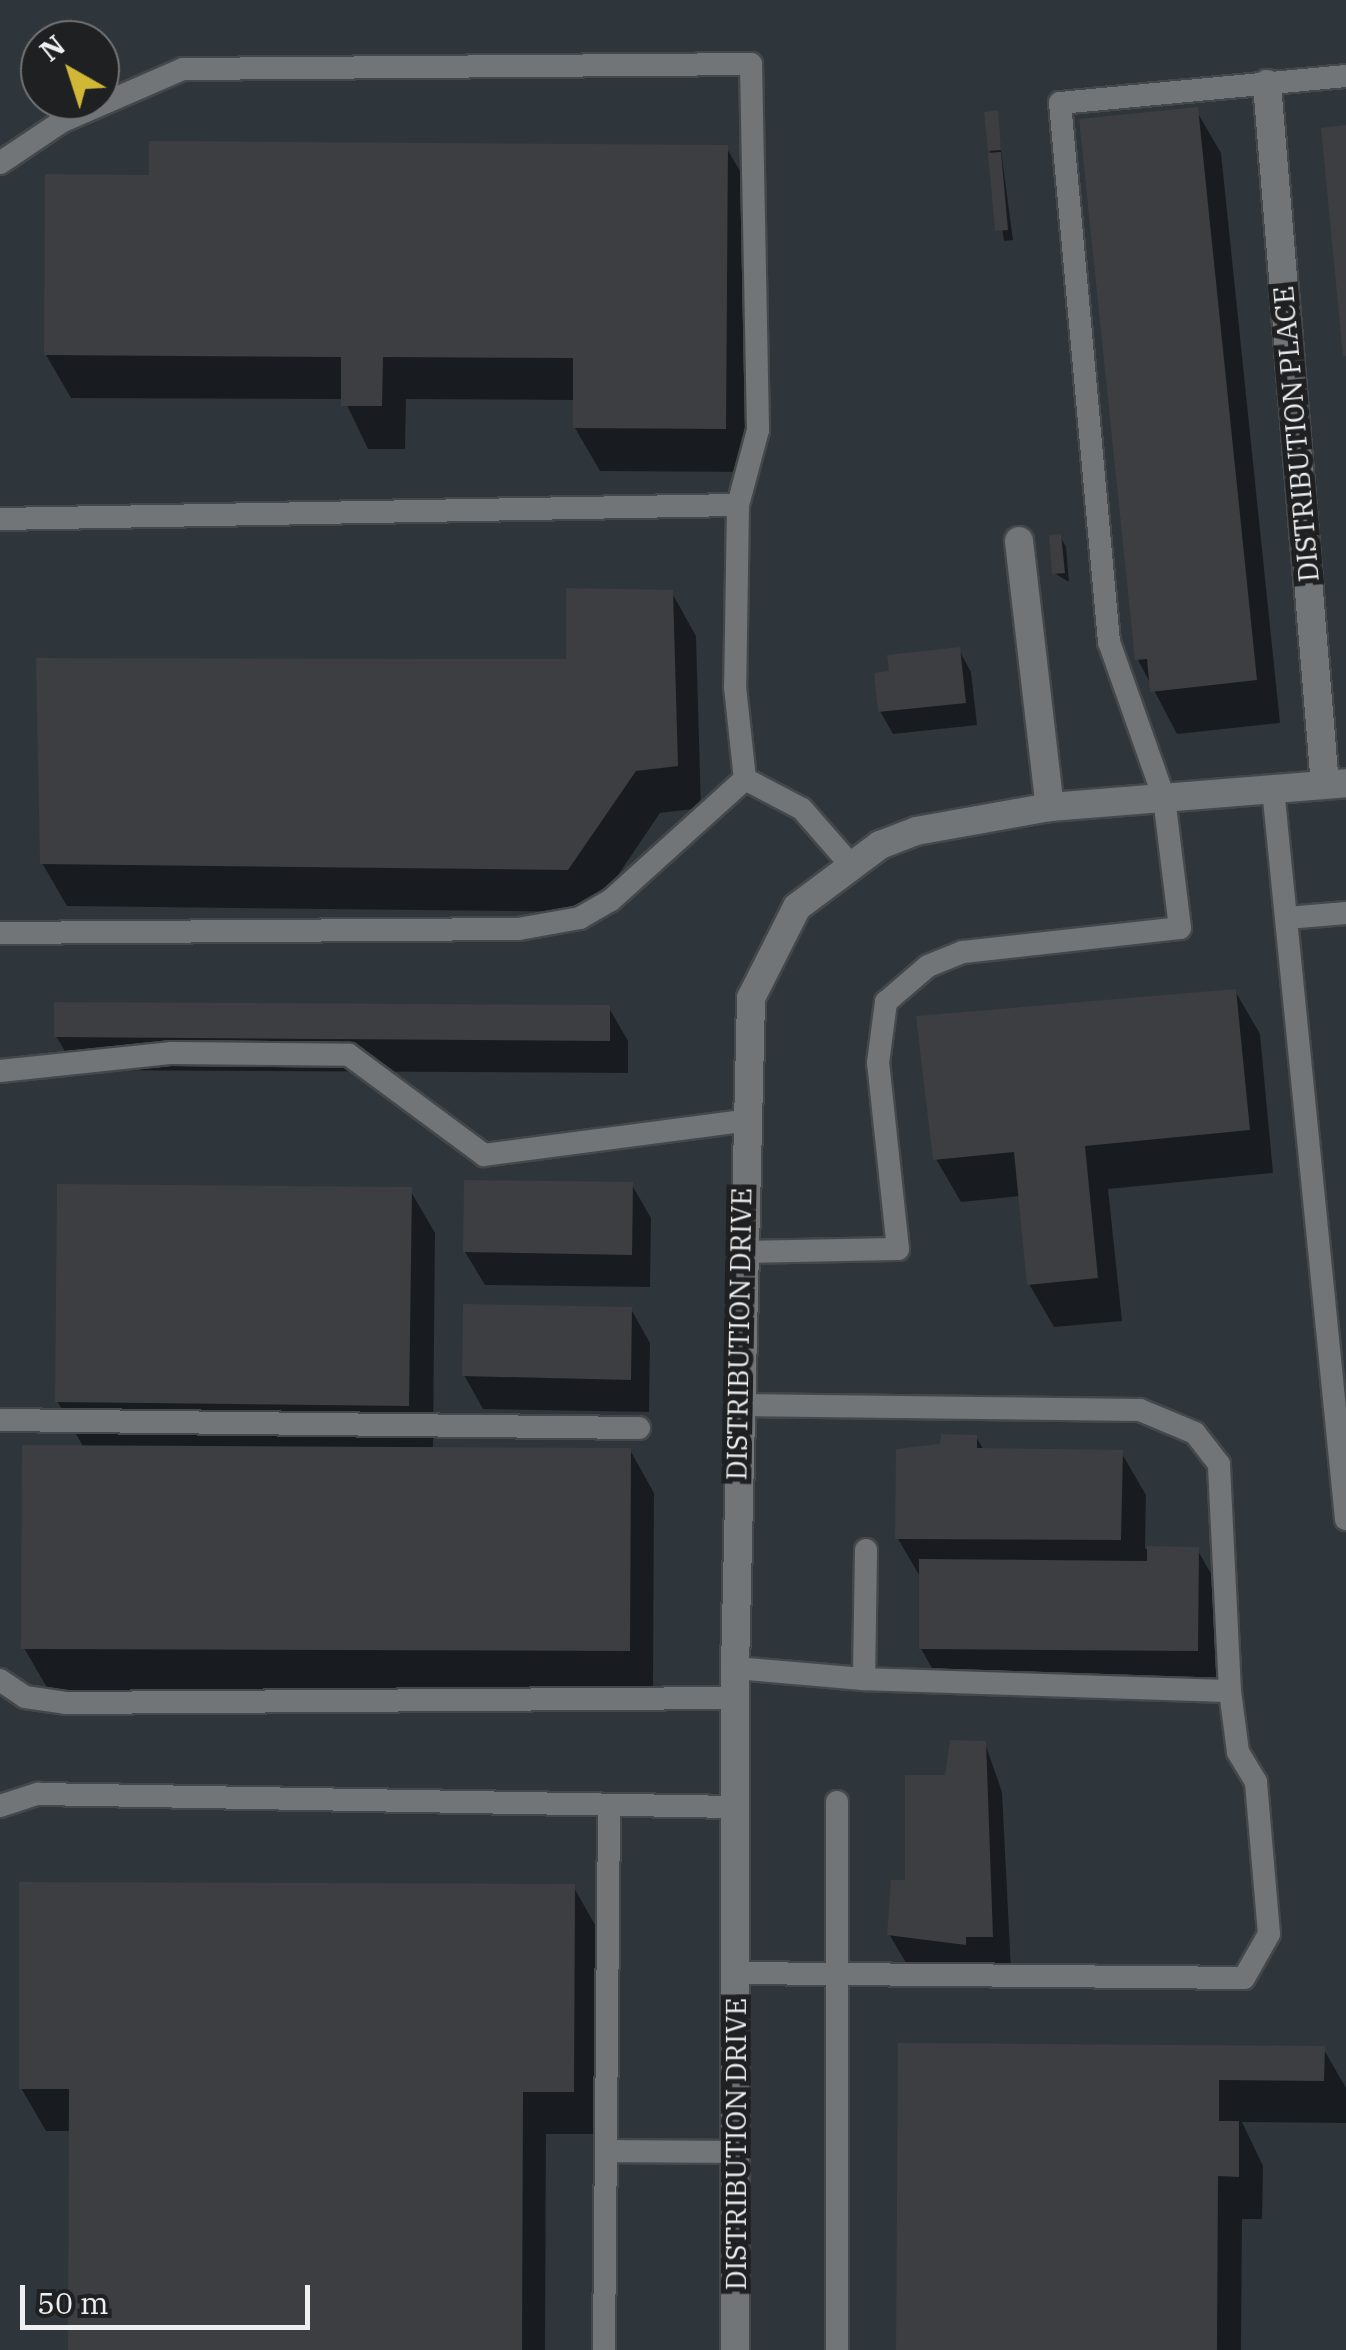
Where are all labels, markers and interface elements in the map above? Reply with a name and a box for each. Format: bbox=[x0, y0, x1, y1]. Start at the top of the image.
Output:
north arrow bbox=[20, 20, 120, 120]
text: N bbox=[32, 27, 72, 69]
street label: DISTRIBUTION PLACE bbox=[1266, 285, 1326, 583]
street label: DISTRIBUTION DRIVE bbox=[720, 1187, 758, 1481]
street label: DISTRIBUTION DRIVE bbox=[719, 1998, 753, 2290]
scale bar bbox=[25, 2265, 315, 2327]
text: 50 m bbox=[37, 2283, 109, 2322]

